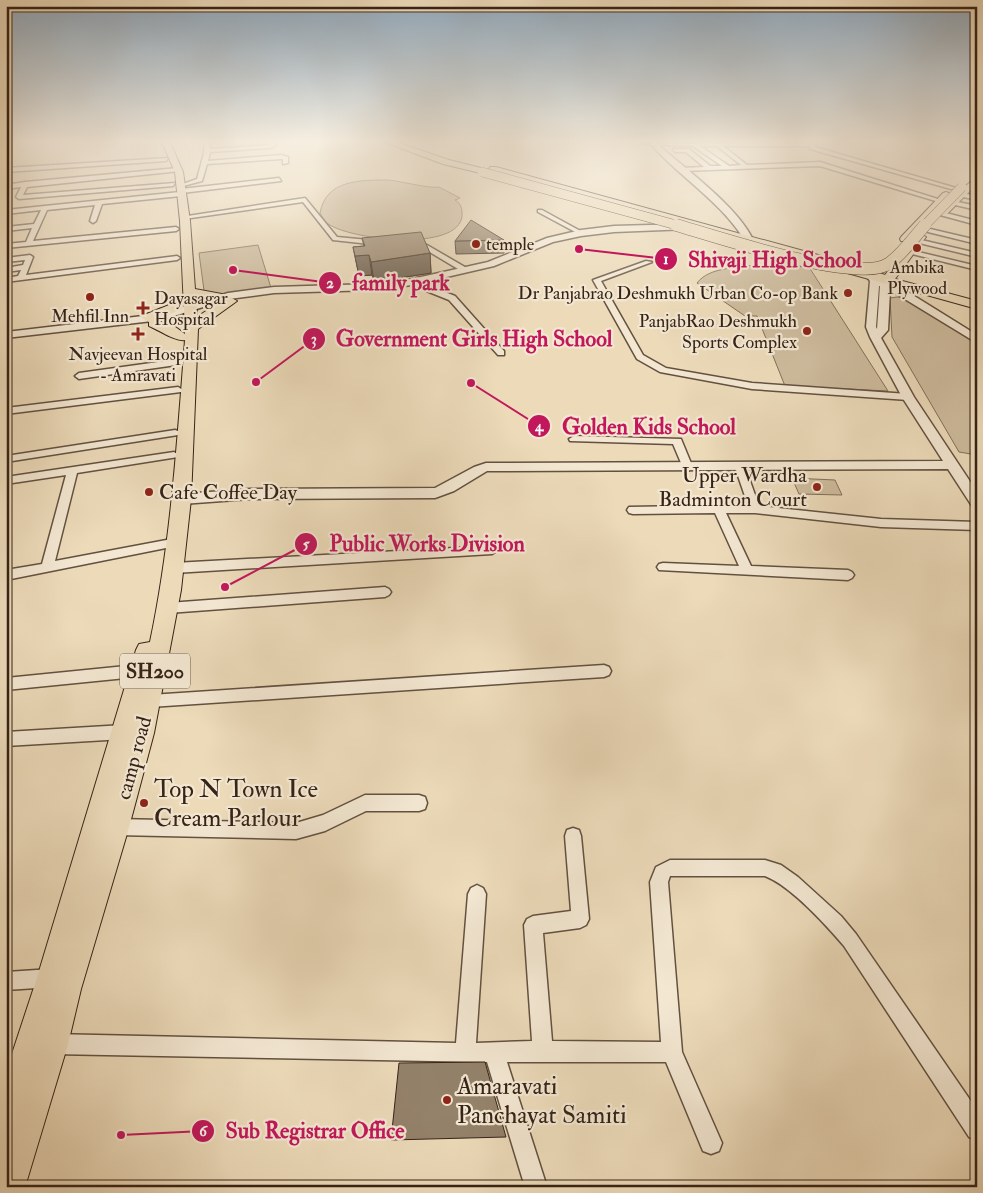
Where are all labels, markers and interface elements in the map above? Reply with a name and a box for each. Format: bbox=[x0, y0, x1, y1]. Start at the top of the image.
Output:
place label: temple bbox=[486, 233, 535, 256]
marker: temple bbox=[470, 238, 482, 250]
callout: Shivaji High School bbox=[653, 241, 872, 278]
marker: Ambika Plywood bbox=[911, 242, 923, 254]
text: Shivaji High School bbox=[688, 246, 862, 275]
text: 1 bbox=[663, 250, 669, 269]
place label: Ambika Plywood bbox=[887, 256, 947, 300]
callout: family park bbox=[317, 264, 460, 301]
text: family park bbox=[352, 269, 450, 298]
text: 2 bbox=[326, 274, 334, 293]
place label: Dr Panjabrao Deshmukh Urban Co-op Bank bbox=[518, 282, 838, 305]
place label: Dayasagar Hospital bbox=[154, 287, 228, 331]
marker: Dr Panjabrao Deshmukh Urban Co-op Bank bbox=[842, 287, 854, 299]
marker: Mehfil Inn bbox=[84, 291, 96, 303]
marker: Dayasagar Hospital bbox=[136, 301, 150, 315]
place label: Mehfil Inn bbox=[51, 305, 129, 328]
place label: PanjabRao Deshmukh Sports Complex bbox=[639, 310, 798, 354]
callout: Government Girls High School bbox=[301, 320, 623, 357]
text: Government Girls High School bbox=[336, 325, 613, 354]
marker: PanjabRao Deshmukh Sports Complex bbox=[801, 325, 813, 337]
marker: Navjeevan Hospital - Amravati bbox=[131, 327, 145, 341]
text: 3 bbox=[311, 330, 317, 349]
place label: Navjeevan Hospital - Amravati bbox=[69, 343, 208, 387]
callout: Golden Kids School bbox=[527, 407, 746, 444]
text: Golden Kids School bbox=[562, 413, 736, 441]
text: 4 bbox=[534, 417, 544, 436]
place label: Upper Wardha Badminton Court bbox=[659, 462, 807, 513]
place label: Cafe Coffee Day bbox=[159, 479, 298, 506]
marker: Upper Wardha Badminton Court bbox=[811, 481, 823, 493]
marker: Cafe Coffee Day bbox=[143, 486, 155, 498]
callout: Public Works Division bbox=[294, 525, 534, 562]
text: Public Works Division bbox=[329, 530, 525, 558]
text: 5 bbox=[303, 535, 310, 554]
road number: SH200 bbox=[120, 654, 190, 688]
street label: camp road bbox=[110, 713, 158, 803]
place label: Top N Town Ice Cream Parlour bbox=[154, 774, 318, 834]
marker: Top N Town Ice Cream Parlour bbox=[138, 797, 150, 809]
place label: Amaravati Panchayat Samiti bbox=[456, 1071, 627, 1131]
marker: Amaravati Panchayat Samiti bbox=[441, 1094, 453, 1106]
callout: Sub Registrar Office bbox=[191, 1112, 415, 1149]
text: Sub Registrar Office bbox=[226, 1117, 405, 1146]
text: 6 bbox=[199, 1122, 208, 1141]

